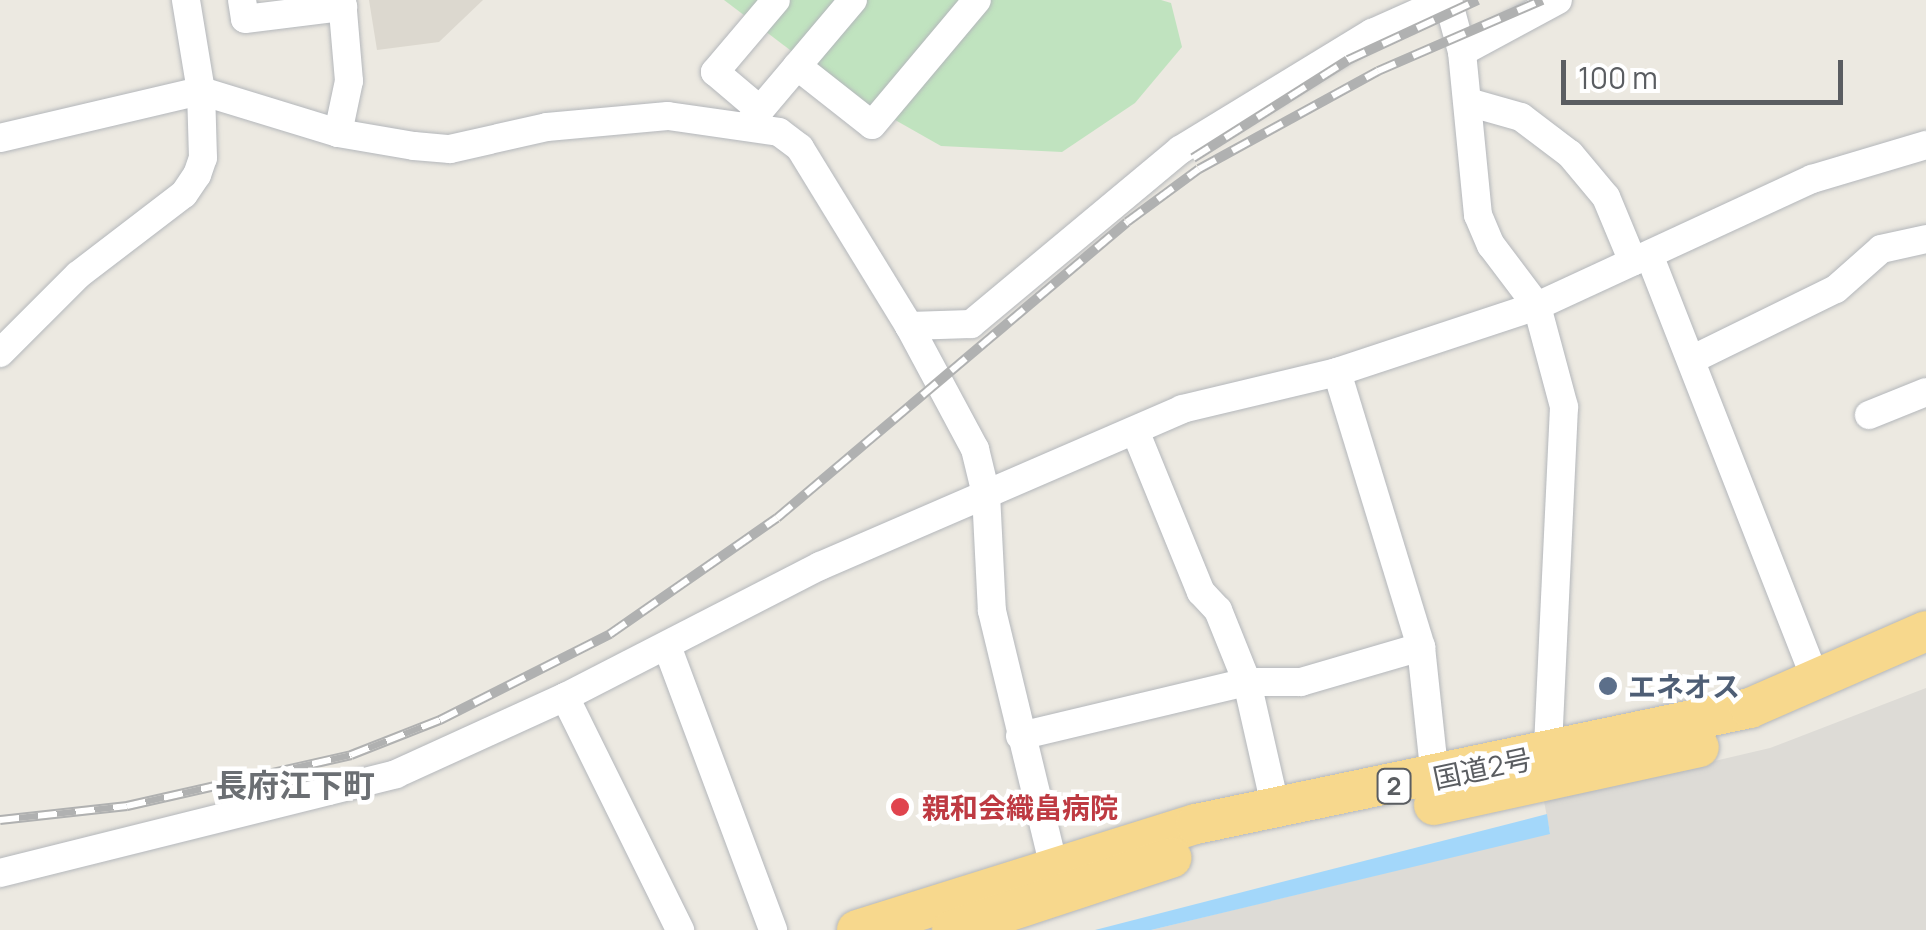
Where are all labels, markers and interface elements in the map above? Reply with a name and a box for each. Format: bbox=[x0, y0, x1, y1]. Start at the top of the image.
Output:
scale bar bbox=[1566, 40, 1848, 102]
text: 100 m bbox=[1578, 57, 1658, 98]
place label: エネオス bbox=[1628, 669, 1740, 703]
marker: エネオス bbox=[1597, 675, 1619, 697]
street label: 国道2号 bbox=[1430, 741, 1534, 795]
district label: 長府江下町 bbox=[215, 766, 375, 804]
road number: 2 bbox=[1376, 766, 1412, 806]
place label: 親和会織畠病院 bbox=[922, 790, 1118, 824]
marker: 親和会織畠病院 bbox=[887, 794, 913, 820]

